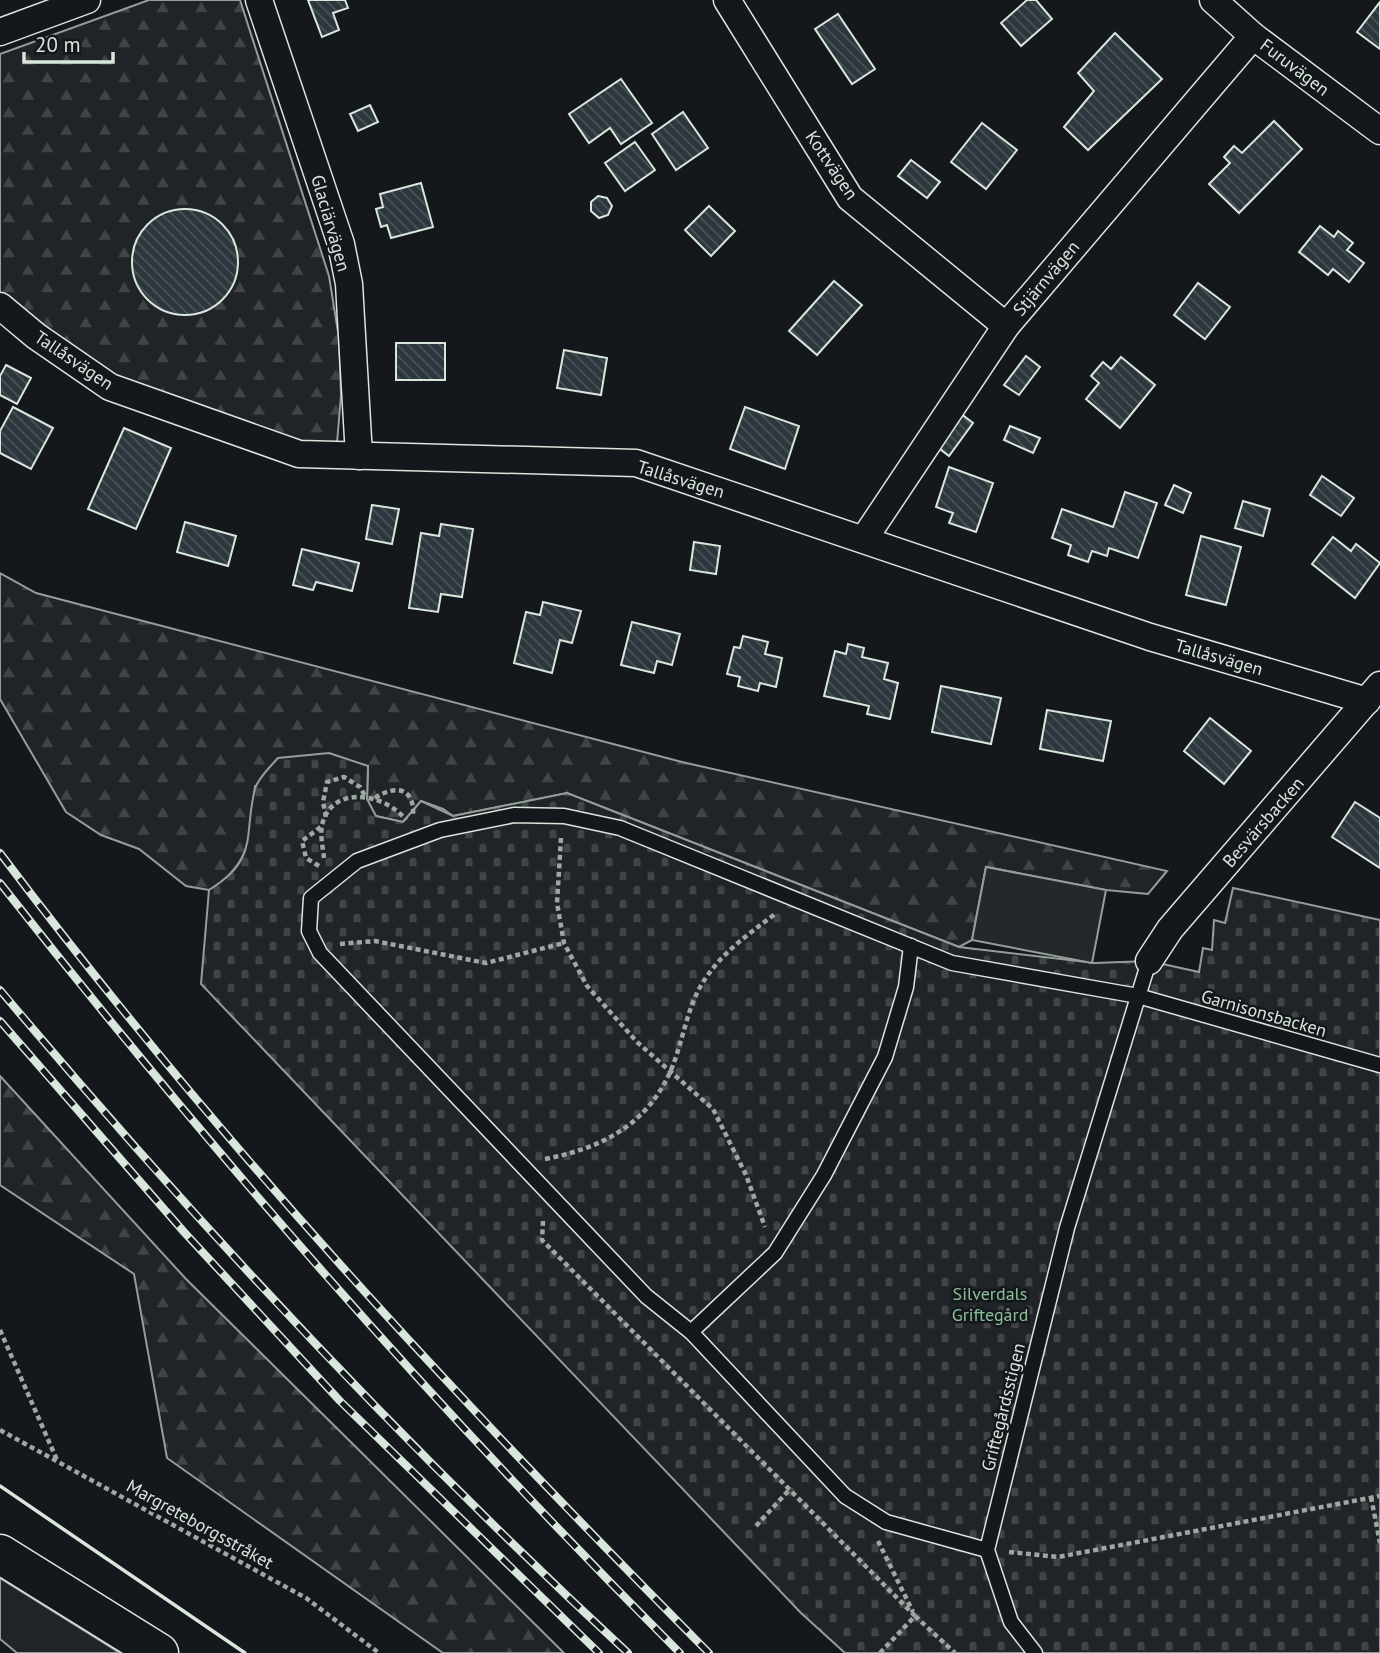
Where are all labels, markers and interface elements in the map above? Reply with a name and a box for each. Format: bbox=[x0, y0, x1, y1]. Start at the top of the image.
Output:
scale bar bbox=[24, 21, 114, 65]
text: 20 m bbox=[35, 31, 81, 58]
street label: Furuvägen bbox=[1256, 33, 1334, 101]
street label: Kottvägen bbox=[801, 126, 863, 204]
street label: Glaciärvägen bbox=[306, 172, 356, 274]
street label: Stjärnvägen bbox=[1008, 236, 1084, 320]
street label: Tallåsvägen bbox=[30, 325, 118, 395]
street label: Tallåsvägen bbox=[634, 455, 728, 503]
street label: Tallåsvägen bbox=[1172, 633, 1266, 681]
street label: Besvärsbacken bbox=[1217, 772, 1309, 872]
street label: Garnisonsbacken bbox=[1199, 984, 1329, 1042]
park label: Silverdals Griftegård bbox=[952, 1282, 1028, 1326]
street label: Griftegårdsstigen bbox=[976, 1340, 1030, 1474]
street label: Margreteborgsstråket bbox=[123, 1474, 277, 1574]

